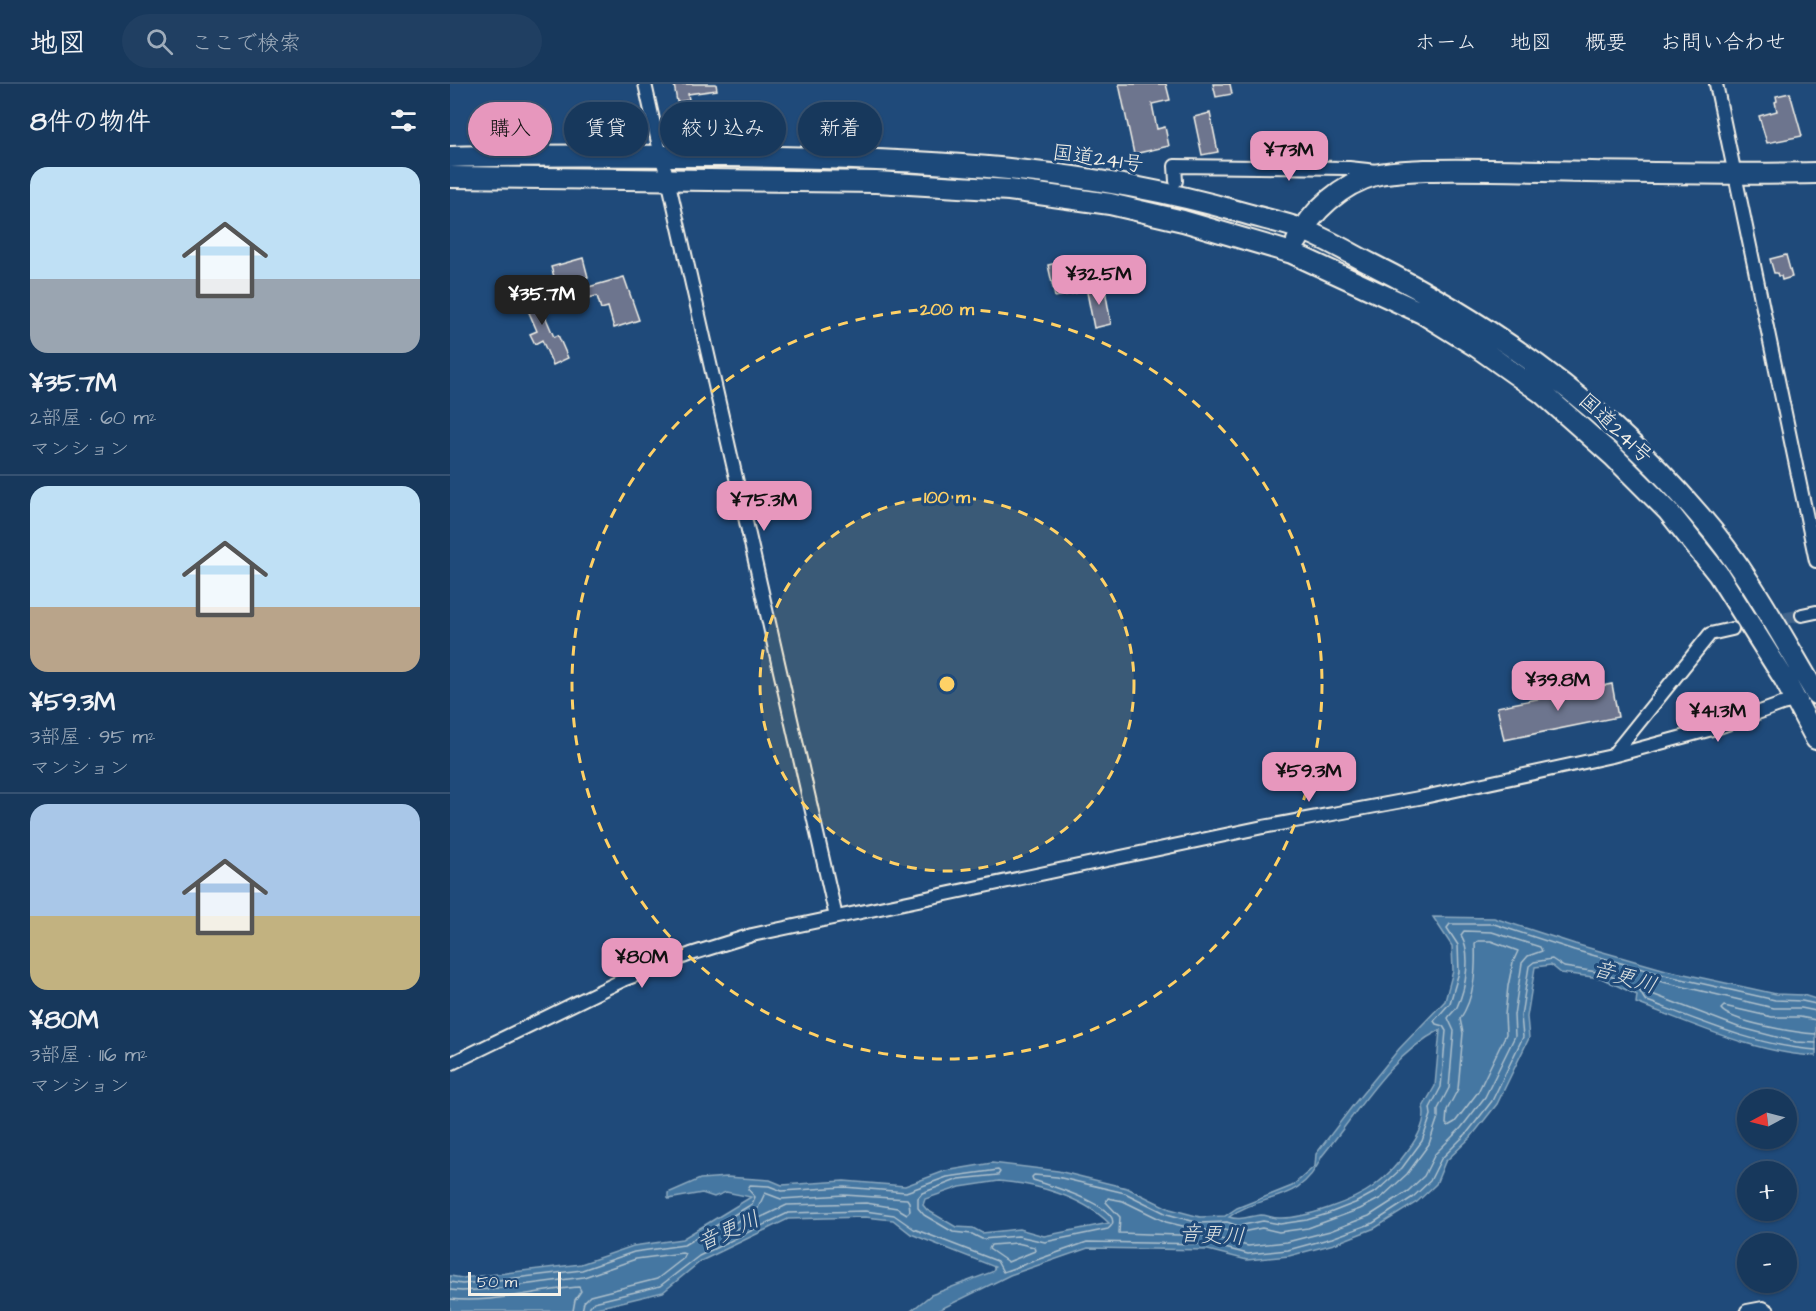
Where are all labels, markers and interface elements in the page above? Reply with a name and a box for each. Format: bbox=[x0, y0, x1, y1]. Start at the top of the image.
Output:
search box bbox=[122, 14, 542, 68]
text: 地図 bbox=[30, 24, 86, 63]
icon: search bbox=[143, 25, 176, 58]
text: ここで検索 bbox=[191, 28, 301, 59]
text: ホーム bbox=[1415, 28, 1477, 57]
text: 地図 bbox=[1510, 28, 1552, 57]
text: 概要 bbox=[1585, 28, 1627, 57]
text: お問い合わせ bbox=[1660, 28, 1786, 57]
chip: 購入 bbox=[468, 102, 552, 156]
chip: 賃貸 bbox=[564, 102, 648, 156]
chip: 絞り込み bbox=[660, 102, 786, 156]
chip: 新着 bbox=[798, 102, 882, 156]
text: 8件の物件 bbox=[30, 104, 151, 140]
icon: filters bbox=[387, 104, 420, 137]
pin: ¥73M bbox=[1253, 131, 1325, 182]
text: ¥73M bbox=[1264, 136, 1314, 164]
street label: 国道241号 bbox=[1050, 138, 1146, 179]
icon: home bbox=[171, 206, 279, 314]
pin: ¥32.5M bbox=[1050, 255, 1148, 306]
text: ¥32.5M bbox=[1066, 260, 1132, 288]
pin: ¥35.7M bbox=[493, 275, 591, 326]
text: ¥35.7M bbox=[509, 280, 575, 308]
text: 200 m bbox=[919, 297, 975, 322]
text: ¥35.7M bbox=[30, 365, 117, 401]
street label: 国道241号 bbox=[1572, 386, 1659, 470]
text: 2部屋 · 60 m² bbox=[30, 404, 157, 432]
text: マンション bbox=[30, 435, 129, 463]
pin: ¥75.3M bbox=[715, 481, 813, 532]
text: 100 m bbox=[924, 485, 971, 510]
text: ¥75.3M bbox=[731, 486, 797, 514]
icon: home bbox=[171, 525, 279, 633]
pin: ¥39.8M bbox=[1509, 661, 1607, 712]
text: ¥39.8M bbox=[1526, 666, 1590, 694]
centre of rings bbox=[937, 674, 957, 694]
text: ¥59.3M bbox=[30, 684, 116, 720]
pin: ¥41.3M bbox=[1669, 692, 1767, 743]
text: ¥41.3M bbox=[1690, 697, 1746, 725]
text: 3部屋 · 95 m² bbox=[30, 723, 156, 751]
pin: ¥59.3M bbox=[1260, 752, 1358, 803]
text: マンション bbox=[30, 754, 129, 782]
text: ¥59.3M bbox=[1276, 757, 1342, 785]
icon: home bbox=[171, 843, 279, 951]
pin: ¥80M bbox=[606, 938, 678, 989]
text: ¥80M bbox=[616, 943, 668, 971]
water label: 音更川 bbox=[1588, 953, 1661, 1002]
text: ¥80M bbox=[30, 1002, 99, 1038]
text: 3部屋 · 116 m² bbox=[30, 1041, 148, 1069]
text: マンション bbox=[30, 1072, 129, 1100]
north arrow bbox=[1737, 1089, 1797, 1149]
map controls bbox=[1737, 1089, 1797, 1293]
button: + bbox=[1737, 1161, 1797, 1221]
water label: 音更川 bbox=[692, 1204, 765, 1259]
water label: 音更川 bbox=[1178, 1218, 1246, 1253]
button: − bbox=[1737, 1233, 1797, 1293]
scale bar bbox=[468, 1269, 561, 1296]
text: 50 m bbox=[477, 1271, 517, 1293]

